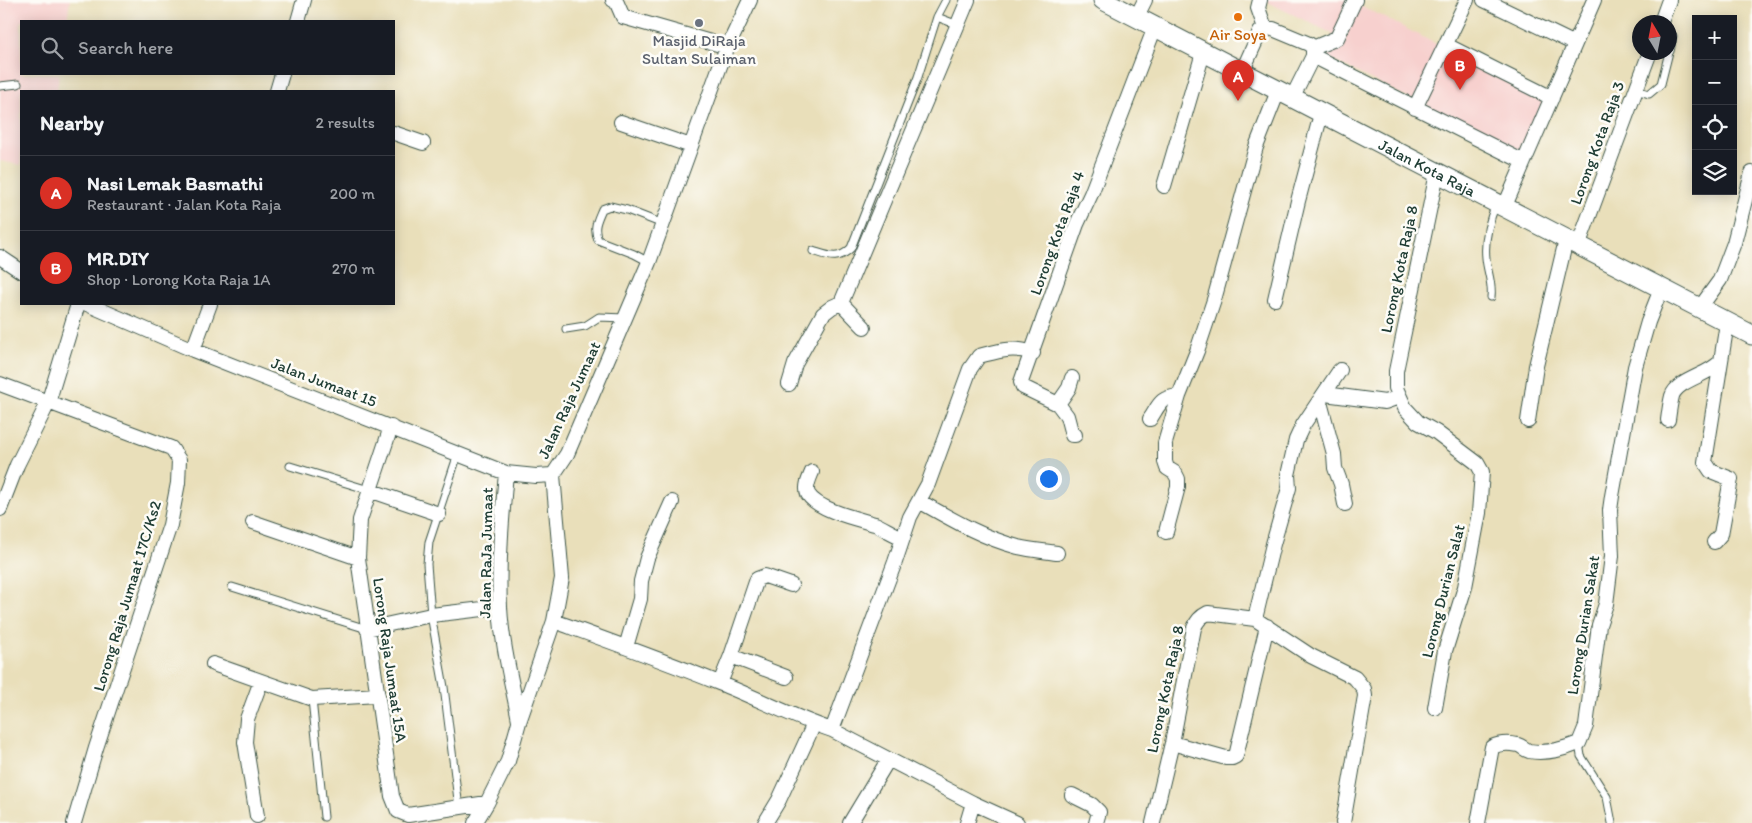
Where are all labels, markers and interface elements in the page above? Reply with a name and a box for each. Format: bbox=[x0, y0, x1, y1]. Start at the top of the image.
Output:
marker: Air Soya bbox=[1232, 11, 1244, 23]
north arrow bbox=[1632, 15, 1677, 60]
map controls bbox=[1692, 15, 1737, 195]
button: + bbox=[1692, 15, 1737, 60]
marker: Masjid DiRaja Sultan Sulaiman bbox=[693, 17, 705, 29]
search box bbox=[20, 20, 395, 75]
place label: Air Soya bbox=[1209, 25, 1267, 44]
place label: Masjid DiRaja Sultan Sulaiman bbox=[642, 31, 756, 68]
icon: search bbox=[38, 34, 66, 62]
text: Search here bbox=[78, 36, 173, 59]
pin: B bbox=[1444, 49, 1476, 90]
pin: A bbox=[1222, 60, 1254, 101]
button: − bbox=[1692, 60, 1737, 105]
street label: Lorong Kota Raja 3 bbox=[1566, 79, 1628, 207]
button: locate bbox=[1692, 105, 1737, 150]
text: Nearby bbox=[40, 110, 104, 135]
text: 2 results bbox=[315, 113, 375, 132]
street label: Jalan Kota Raja bbox=[1376, 135, 1480, 201]
button: layers bbox=[1692, 150, 1737, 195]
street label: Lorong Kota Raja 4 bbox=[1026, 168, 1088, 298]
text: Nasi Lemak Basmathi bbox=[87, 172, 263, 195]
text: A bbox=[51, 184, 61, 203]
text: 200 m bbox=[330, 184, 375, 203]
text: Restaurant · Jalan Kota Raja bbox=[87, 195, 281, 214]
street label: Lorong Kota Raja 8 bbox=[1376, 203, 1422, 334]
text: MR.DIY bbox=[87, 247, 149, 270]
text: B bbox=[51, 259, 61, 278]
text: 270 m bbox=[332, 259, 375, 278]
text: Shop · Lorong Kota Raja 1A bbox=[87, 270, 270, 289]
street label: Jalan Raja Jumaat bbox=[534, 338, 604, 462]
street label: Jalan Jumaat 15 bbox=[268, 353, 380, 411]
your location bbox=[1036, 466, 1062, 492]
street label: Jalan RaJa Jumaat bbox=[475, 487, 497, 619]
street label: Lorong Raja Jumaat 17C/Ks2 bbox=[89, 498, 165, 694]
street label: Lorong Durian Salat bbox=[1417, 522, 1469, 660]
street label: Lorong Durian Sakat bbox=[1563, 554, 1603, 696]
street label: Lorong Raja Jumaat 15A bbox=[369, 576, 411, 744]
street label: Lorong Kota Raja 8 bbox=[1142, 623, 1188, 754]

